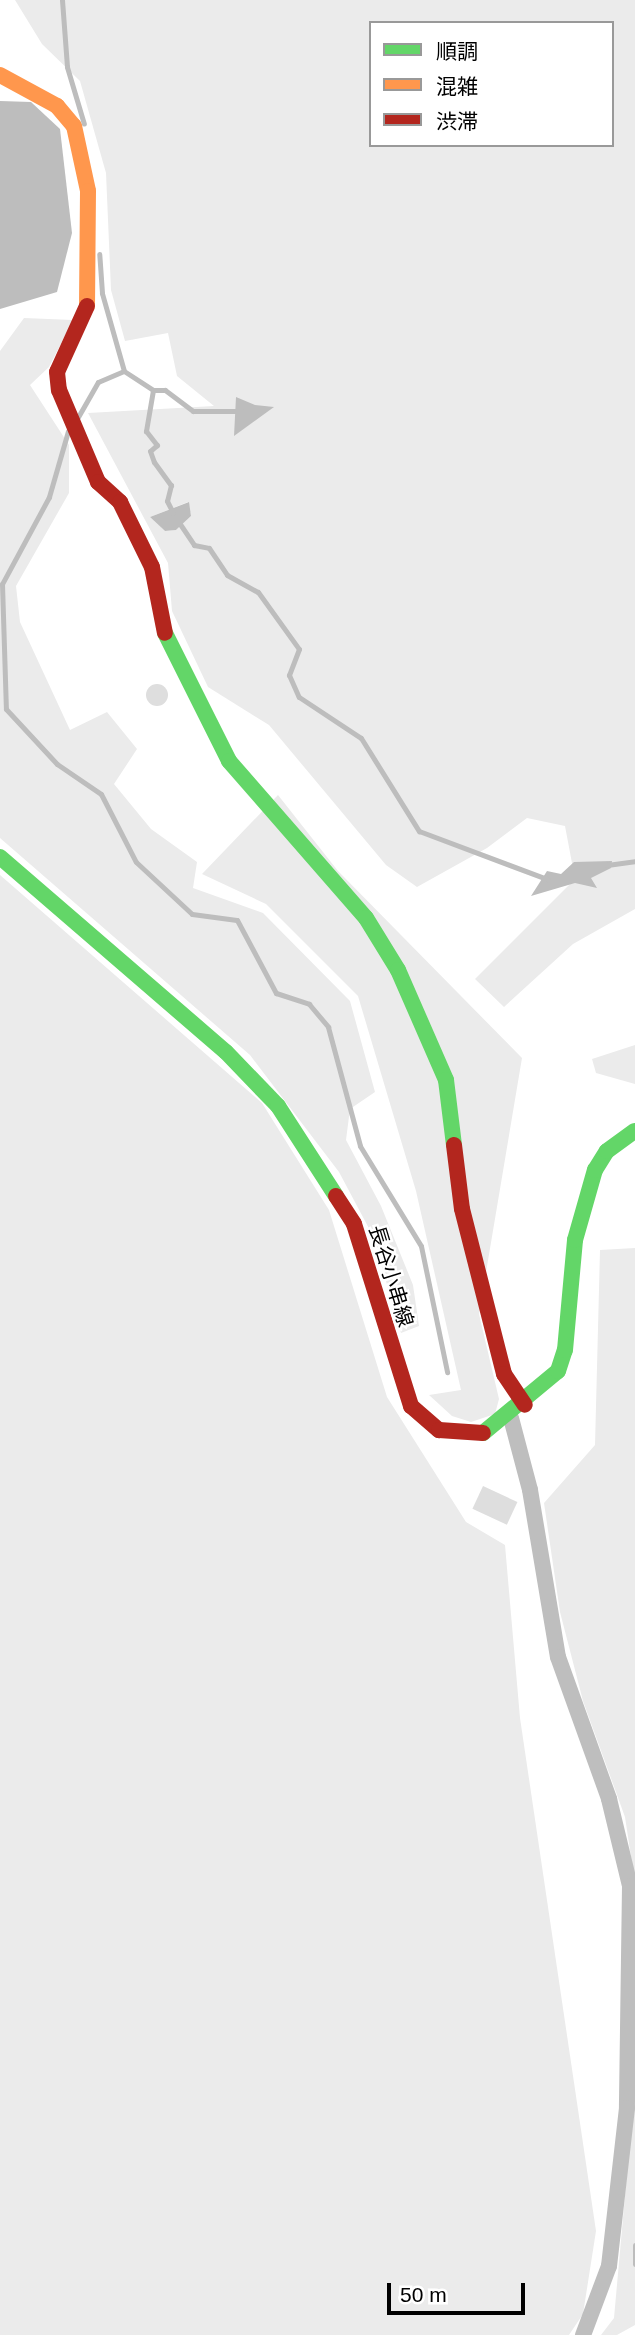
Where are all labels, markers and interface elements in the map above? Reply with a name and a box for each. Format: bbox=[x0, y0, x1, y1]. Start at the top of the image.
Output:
legend bbox=[369, 21, 614, 147]
text: 順調 bbox=[436, 40, 478, 63]
text: 混雑 bbox=[436, 75, 478, 98]
text: 渋滞 bbox=[436, 110, 478, 133]
street label: 長谷小串線 bbox=[364, 1222, 418, 1330]
scale bar bbox=[390, 2268, 528, 2312]
text: 50 m bbox=[400, 2283, 447, 2306]

